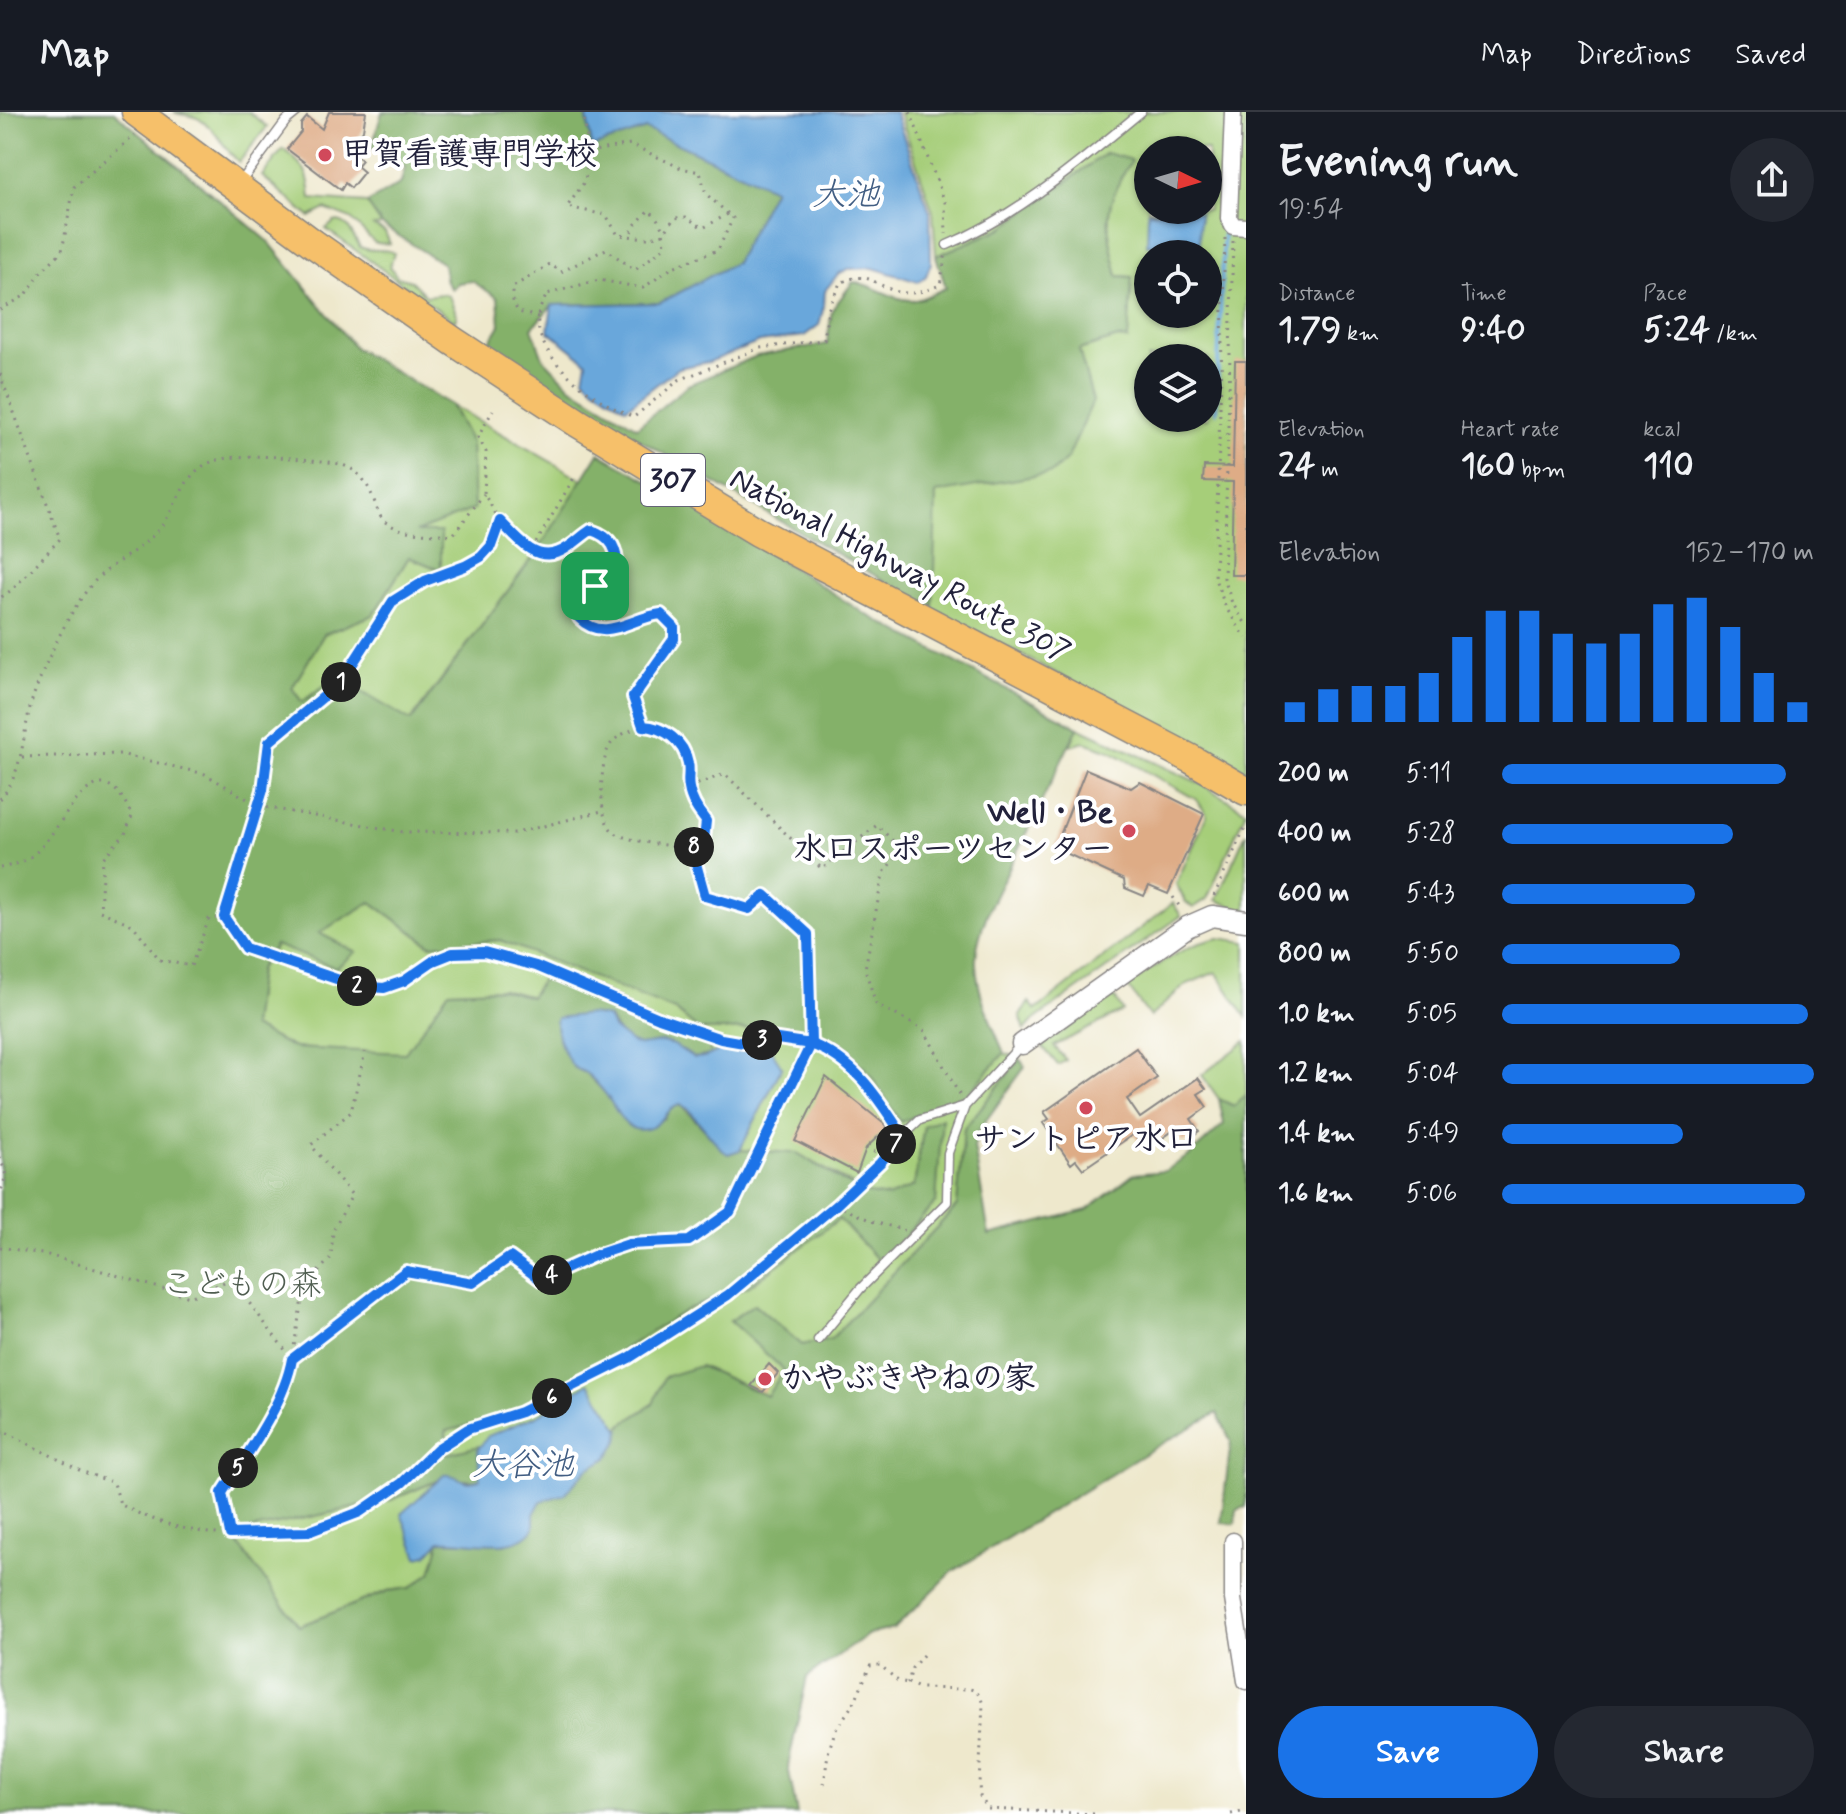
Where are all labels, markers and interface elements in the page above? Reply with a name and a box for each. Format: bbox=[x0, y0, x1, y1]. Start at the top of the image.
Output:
text: Map bbox=[40, 31, 110, 80]
text: Map bbox=[1481, 37, 1532, 74]
text: Directions bbox=[1576, 37, 1691, 74]
text: Saved bbox=[1735, 37, 1806, 74]
place label: 甲賀看護専門学校 bbox=[341, 134, 597, 176]
text: Evening run bbox=[1278, 134, 1518, 192]
north arrow bbox=[1134, 136, 1222, 224]
map controls bbox=[1134, 136, 1222, 432]
button: share bbox=[1730, 138, 1814, 222]
marker: 甲賀看護専門学校 bbox=[316, 146, 334, 164]
water label: 大池 bbox=[812, 173, 881, 218]
text: 19:54 bbox=[1278, 193, 1343, 227]
button: locate bbox=[1134, 240, 1222, 328]
text: Distance bbox=[1278, 280, 1355, 308]
text: Time bbox=[1461, 280, 1507, 308]
text: Pace bbox=[1643, 280, 1687, 308]
text: 1.79 bbox=[1278, 308, 1341, 353]
text: 9:40 bbox=[1461, 308, 1526, 353]
text: 5:24 bbox=[1643, 308, 1710, 353]
text: km bbox=[1341, 320, 1379, 348]
text: /km bbox=[1710, 320, 1758, 348]
button: layers bbox=[1134, 344, 1222, 432]
text: Elevation bbox=[1278, 416, 1365, 444]
text: Heart rate bbox=[1461, 416, 1559, 444]
text: kcal bbox=[1643, 416, 1680, 444]
text: 24 bbox=[1278, 444, 1315, 489]
text: 160 bbox=[1461, 444, 1515, 489]
text: 110 bbox=[1643, 444, 1694, 489]
road number: 307 bbox=[641, 454, 705, 506]
text: m bbox=[1315, 456, 1339, 484]
text: bpm bbox=[1515, 456, 1565, 484]
street label: National Highway Route 307 bbox=[722, 458, 1078, 674]
text: Elevation bbox=[1278, 536, 1380, 570]
text: 152–170 m bbox=[1685, 536, 1814, 570]
pin bbox=[561, 552, 629, 620]
icon: arrive bbox=[573, 564, 617, 608]
pin: 1 bbox=[321, 662, 361, 702]
text: 1 bbox=[336, 668, 346, 696]
text: 200 m bbox=[1278, 757, 1349, 791]
text: 5:11 bbox=[1406, 757, 1451, 791]
place label: Well・Be 水口スポーツセンター bbox=[794, 792, 1113, 871]
text: 400 m bbox=[1278, 817, 1351, 851]
text: 5:28 bbox=[1406, 817, 1456, 851]
marker: Well・Be 水口スポーツセンター bbox=[1120, 822, 1138, 840]
pin: 8 bbox=[674, 827, 714, 867]
text: 8 bbox=[688, 833, 700, 861]
text: 600 m bbox=[1278, 877, 1350, 911]
text: 5:43 bbox=[1406, 877, 1455, 911]
text: 800 m bbox=[1278, 937, 1351, 971]
text: 5:50 bbox=[1406, 937, 1459, 971]
pin: 2 bbox=[337, 966, 377, 1006]
text: 2 bbox=[352, 972, 362, 1000]
text: 1.0 km bbox=[1278, 997, 1355, 1031]
text: 5:05 bbox=[1406, 997, 1457, 1031]
pin: 3 bbox=[742, 1020, 782, 1060]
text: 3 bbox=[757, 1026, 767, 1054]
text: 1.2 km bbox=[1278, 1057, 1353, 1091]
text: 5:04 bbox=[1406, 1057, 1459, 1091]
marker: サントピア水口 bbox=[1077, 1099, 1095, 1117]
text: 1.4 km bbox=[1278, 1117, 1355, 1151]
text: 5:49 bbox=[1406, 1117, 1459, 1151]
place label: サントピア水口 bbox=[974, 1119, 1198, 1161]
pin: 7 bbox=[876, 1124, 916, 1164]
text: 7 bbox=[889, 1130, 903, 1158]
text: 1.6 km bbox=[1278, 1177, 1353, 1211]
text: 5:06 bbox=[1406, 1177, 1457, 1211]
pin: 4 bbox=[532, 1255, 572, 1295]
text: 4 bbox=[546, 1261, 558, 1289]
park label: こどもの森 bbox=[162, 1264, 322, 1306]
place label: かやぶきやねの家 bbox=[781, 1358, 1036, 1400]
marker: かやぶきやねの家 bbox=[756, 1370, 774, 1388]
pin: 6 bbox=[532, 1378, 572, 1418]
text: 6 bbox=[546, 1384, 558, 1412]
water label: 大谷池 bbox=[472, 1443, 575, 1488]
pin: 5 bbox=[218, 1448, 258, 1488]
text: 5 bbox=[231, 1454, 245, 1482]
button: Save bbox=[1278, 1706, 1538, 1798]
button: Share bbox=[1554, 1706, 1814, 1798]

